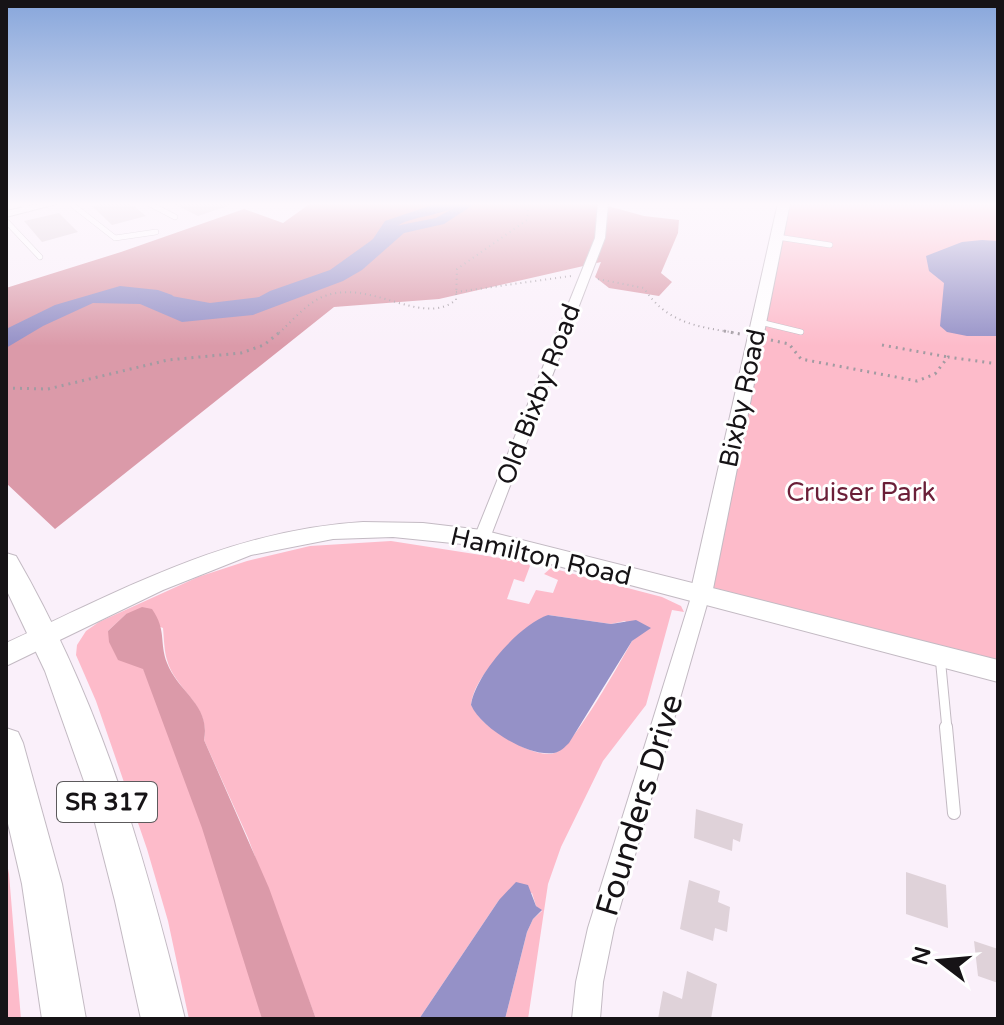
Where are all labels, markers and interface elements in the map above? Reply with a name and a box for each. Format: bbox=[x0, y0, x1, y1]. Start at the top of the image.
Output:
street label: Old Bixby Road bbox=[490, 299, 587, 489]
street label: Bixby Road bbox=[713, 326, 772, 470]
park label: Cruiser Park bbox=[786, 477, 936, 508]
street label: Hamilton Road bbox=[447, 521, 634, 592]
street label: Founders Drive bbox=[588, 690, 692, 921]
road number: SR 317 bbox=[57, 782, 157, 822]
north arrow bbox=[900, 921, 980, 1001]
text: N bbox=[907, 944, 937, 968]

